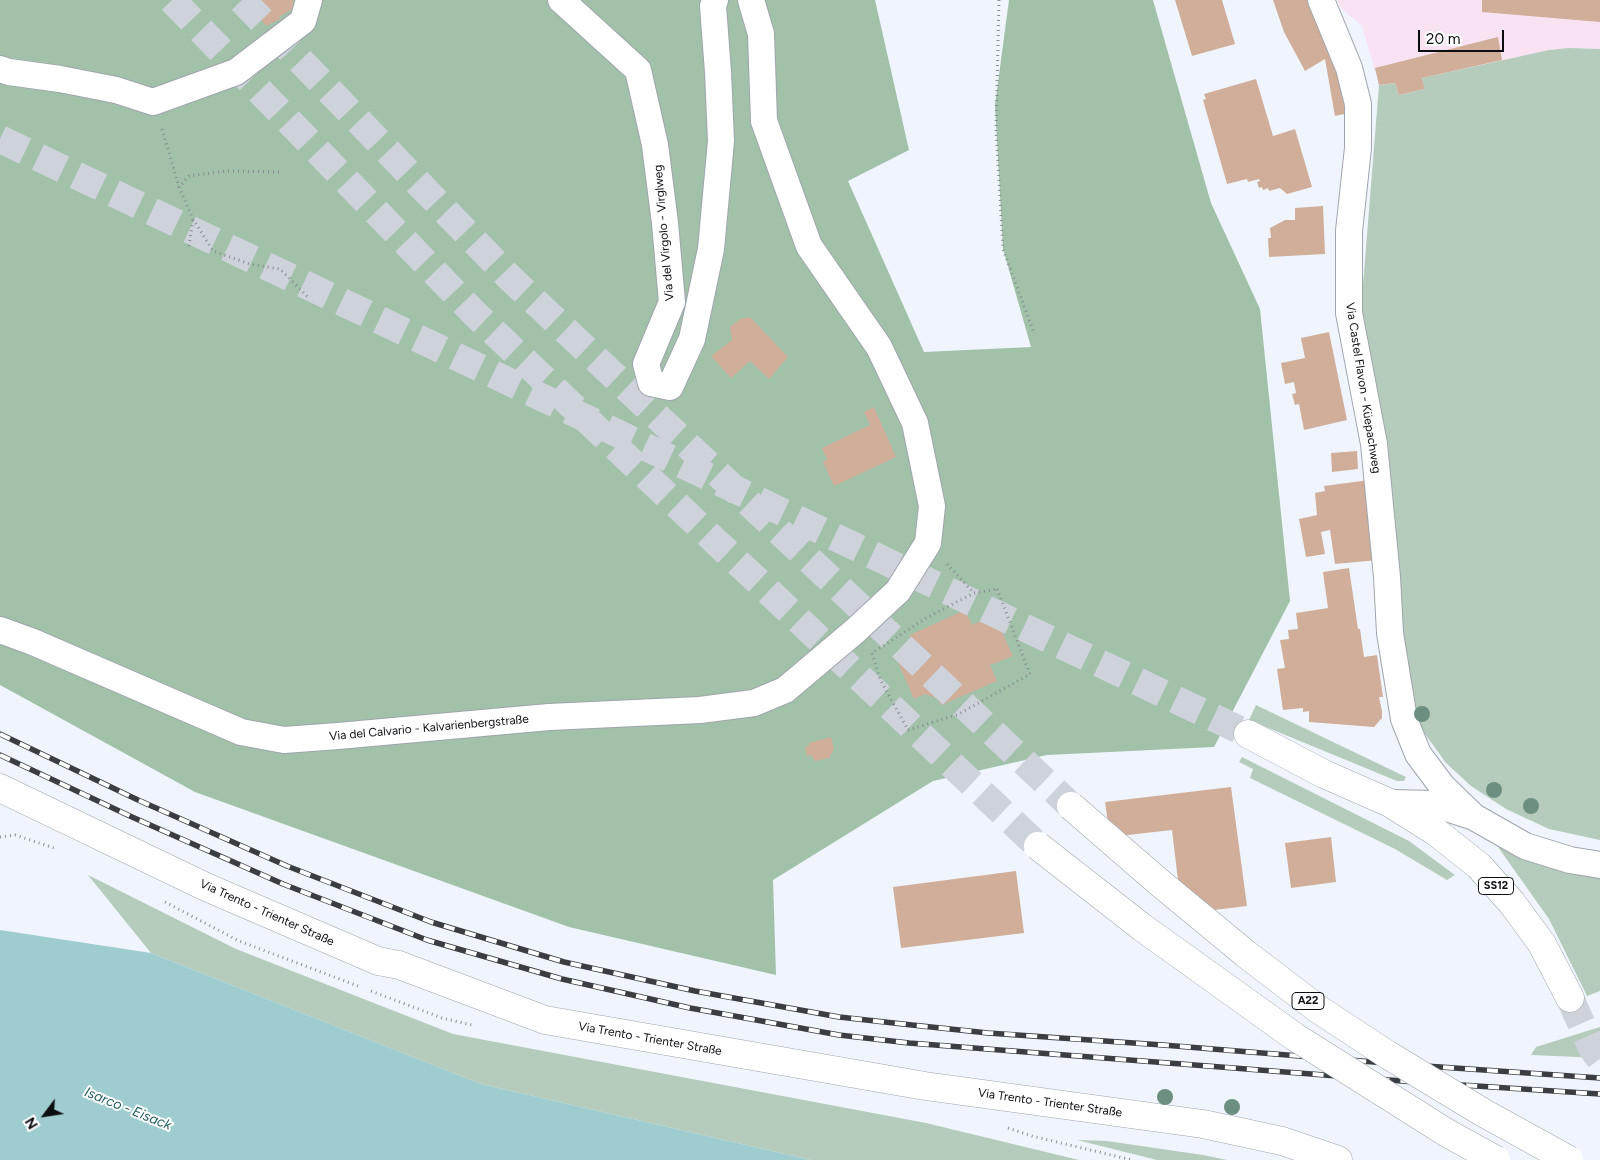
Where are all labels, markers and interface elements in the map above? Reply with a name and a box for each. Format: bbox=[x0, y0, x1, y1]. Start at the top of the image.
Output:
scale bar bbox=[1420, 20, 1506, 52]
text: 20 m bbox=[1426, 30, 1460, 48]
street label: Via del Virgolo - Virglweg bbox=[651, 164, 677, 302]
street label: Via Castel Flavon - Küepachweg bbox=[1342, 302, 1384, 474]
street label: Via del Calvario - Kalvarienbergstraße bbox=[329, 712, 529, 744]
street label: Via Trento - Trienter Straße bbox=[198, 877, 336, 949]
road number: SS12 bbox=[1478, 878, 1514, 894]
road number: A22 bbox=[1292, 992, 1324, 1009]
street label: Via Trento - Trienter Straße bbox=[577, 1019, 723, 1059]
water label: Isarco - Eisack bbox=[82, 1084, 174, 1134]
street label: Via Trento - Trienter Straße bbox=[977, 1086, 1123, 1120]
north arrow bbox=[20, 1090, 70, 1140]
text: N bbox=[22, 1114, 42, 1132]

